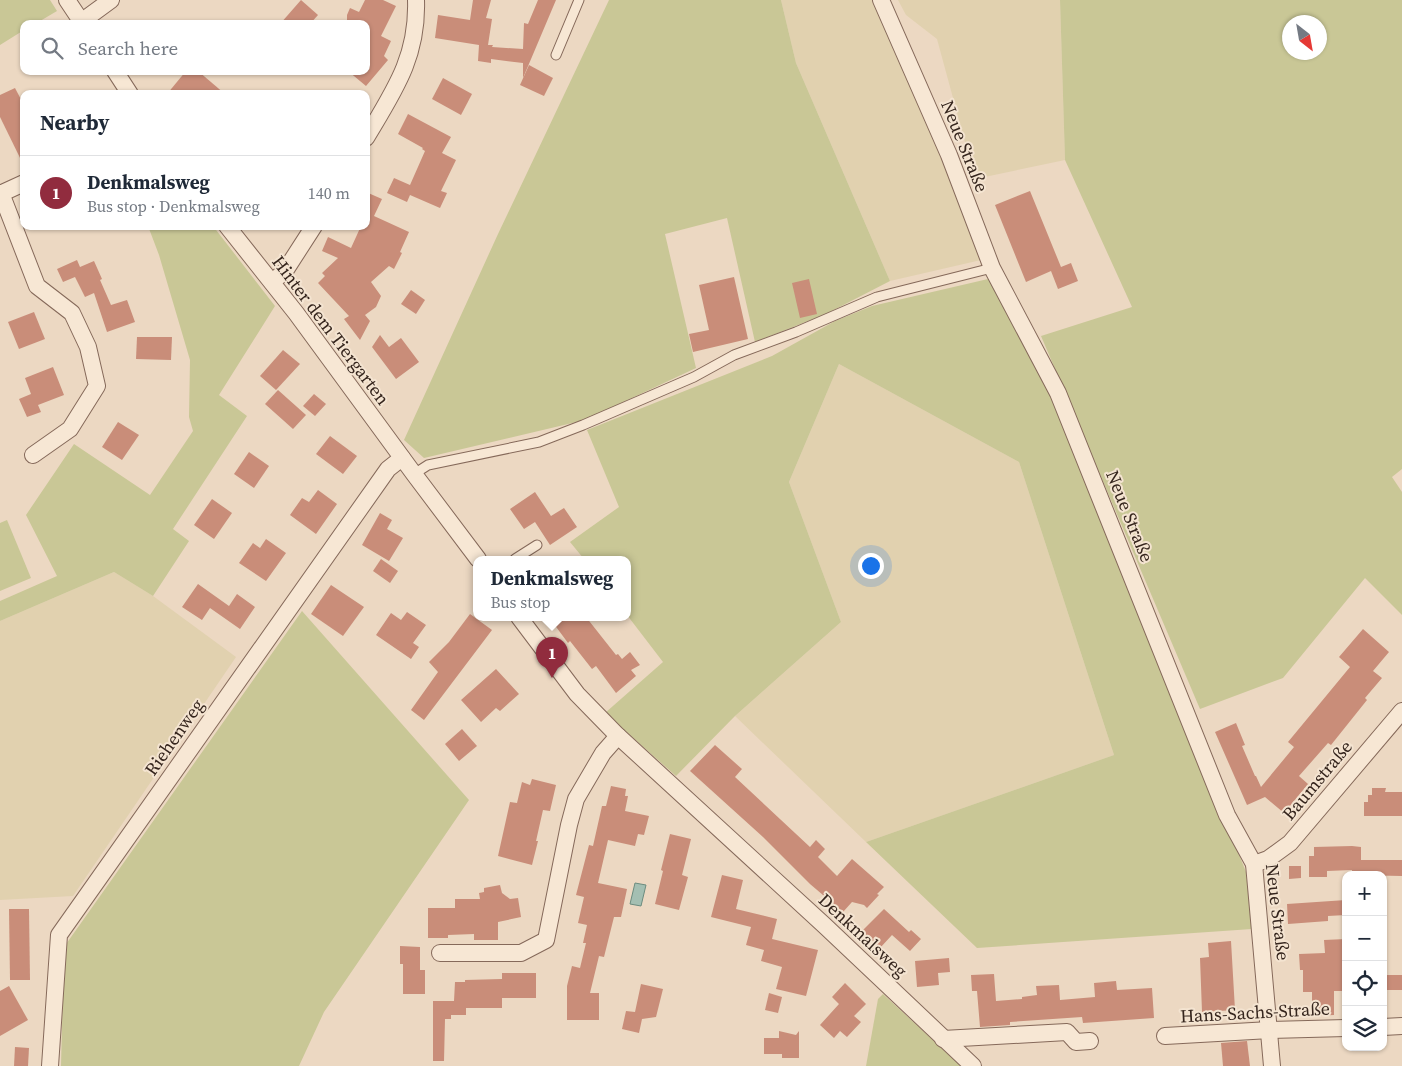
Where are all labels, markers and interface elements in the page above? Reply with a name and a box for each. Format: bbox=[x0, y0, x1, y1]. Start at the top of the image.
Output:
north arrow bbox=[1282, 15, 1327, 60]
search box bbox=[20, 20, 370, 75]
icon: search bbox=[38, 34, 66, 62]
text: Search here bbox=[78, 35, 178, 61]
street label: Neue Straße bbox=[935, 96, 995, 196]
text: Nearby bbox=[40, 108, 110, 137]
text: Denkmalsweg bbox=[87, 169, 210, 195]
text: 1 bbox=[52, 182, 60, 204]
text: 140 m bbox=[308, 182, 350, 204]
text: Bus stop · Denkmalsweg bbox=[87, 195, 260, 217]
street label: Hinter dem Tiergarten bbox=[266, 250, 396, 410]
street label: Neue Straße bbox=[1100, 466, 1160, 566]
your location bbox=[858, 553, 884, 579]
popup bbox=[473, 556, 631, 621]
text: Denkmalsweg bbox=[491, 565, 613, 591]
text: Bus stop bbox=[491, 591, 550, 613]
pin: 1 bbox=[536, 637, 568, 678]
street label: Riehenweg bbox=[138, 694, 210, 780]
street label: Baumstraße bbox=[1276, 735, 1358, 825]
street label: Neue Straße bbox=[1260, 862, 1296, 962]
map controls bbox=[1342, 871, 1387, 1051]
button: + bbox=[1342, 871, 1387, 916]
street label: Denkmalsweg bbox=[813, 887, 913, 983]
button: − bbox=[1342, 916, 1387, 961]
button: locate bbox=[1342, 961, 1387, 1006]
street label: Hans-Sachs-Straße bbox=[1180, 996, 1330, 1028]
button: layers bbox=[1342, 1006, 1387, 1051]

